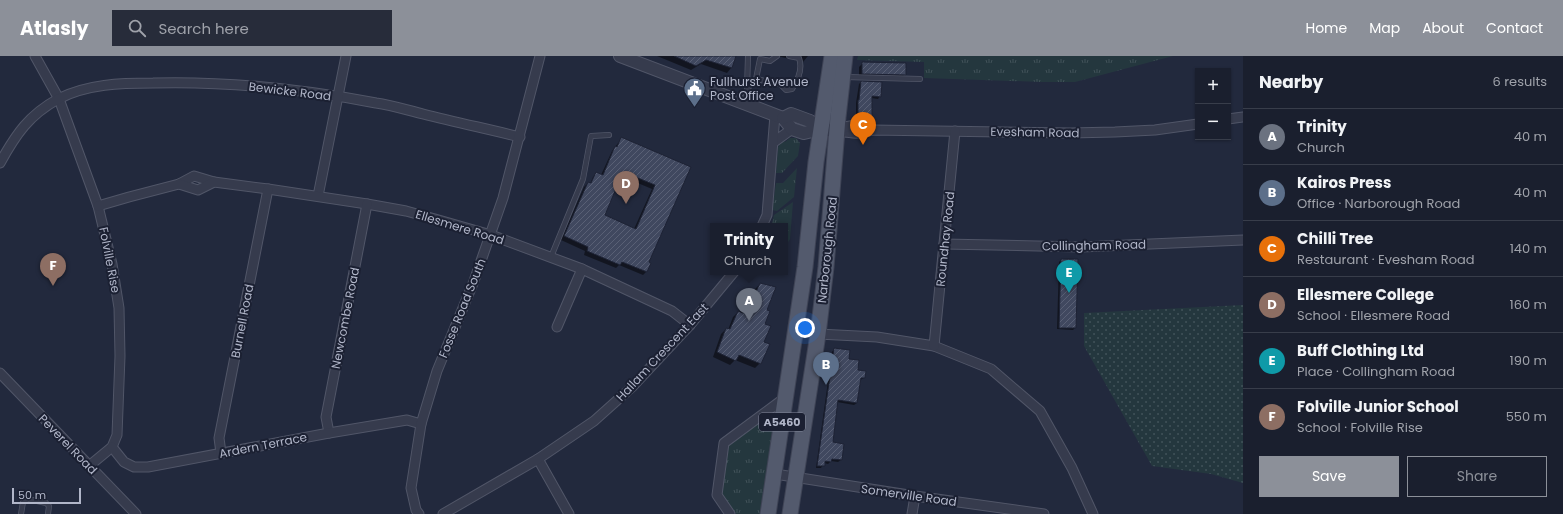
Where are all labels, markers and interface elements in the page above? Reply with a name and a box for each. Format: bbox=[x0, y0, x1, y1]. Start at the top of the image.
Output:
search box bbox=[112, 10, 392, 46]
text: Atlasly bbox=[20, 15, 88, 42]
icon: search bbox=[126, 17, 148, 39]
text: Search here bbox=[158, 18, 249, 39]
text: Home bbox=[1305, 18, 1347, 38]
text: Map bbox=[1369, 18, 1400, 38]
text: About bbox=[1422, 18, 1464, 38]
text: Contact bbox=[1486, 18, 1543, 38]
map controls bbox=[1195, 68, 1231, 140]
button: + bbox=[1195, 68, 1231, 104]
text: Nearby bbox=[1259, 70, 1323, 94]
text: 6 results bbox=[1493, 72, 1547, 91]
place label: Fullhurst Avenue Post Office bbox=[710, 73, 808, 104]
public building icon: Fullhurst Avenue Post Office bbox=[682, 75, 708, 108]
street label: Bewicke Road bbox=[248, 78, 332, 104]
button: − bbox=[1195, 104, 1231, 140]
pin: C bbox=[850, 112, 876, 145]
text: Trinity bbox=[1297, 116, 1347, 137]
street label: Evesham Road bbox=[990, 123, 1080, 141]
text: A bbox=[1267, 127, 1277, 146]
text: 40 m bbox=[1514, 127, 1547, 146]
text: Church bbox=[1297, 138, 1345, 157]
pin: D bbox=[613, 171, 639, 204]
text: Kairos Press bbox=[1297, 172, 1391, 193]
text: B bbox=[1268, 183, 1276, 202]
text: 40 m bbox=[1514, 183, 1547, 202]
street label: Roundhay Road bbox=[932, 191, 958, 287]
text: Office · Narborough Road bbox=[1297, 194, 1460, 213]
street label: Narborough Road bbox=[813, 196, 841, 304]
street label: Ellesmere Road bbox=[414, 205, 506, 249]
popup bbox=[710, 223, 788, 275]
street label: Folville Rise bbox=[95, 226, 125, 294]
text: Chilli Tree bbox=[1297, 228, 1373, 249]
text: Trinity bbox=[724, 229, 774, 250]
street label: Collingham Road bbox=[1042, 236, 1146, 254]
text: C bbox=[1267, 239, 1277, 258]
text: 140 m bbox=[1510, 239, 1547, 258]
text: Restaurant · Evesham Road bbox=[1297, 250, 1475, 269]
text: Church bbox=[724, 251, 772, 270]
pin: F bbox=[40, 253, 66, 286]
street label: Fosse Road South bbox=[434, 256, 490, 360]
pin: E bbox=[1056, 260, 1082, 293]
street label: Newcombe Road bbox=[327, 266, 363, 370]
street label: Burnell Road bbox=[227, 283, 257, 359]
text: Ellesmere College bbox=[1297, 284, 1434, 305]
pin: A bbox=[736, 288, 762, 321]
text: D bbox=[1267, 295, 1277, 314]
text: 160 m bbox=[1510, 295, 1547, 314]
street label: Hallam Crescent East bbox=[612, 299, 712, 405]
text: School · Ellesmere Road bbox=[1297, 306, 1450, 325]
your location bbox=[795, 318, 815, 338]
text: Buff Clothing Ltd bbox=[1297, 340, 1424, 361]
text: E bbox=[1268, 351, 1276, 370]
text: 190 m bbox=[1510, 351, 1547, 370]
pin: B bbox=[813, 352, 839, 385]
text: Place · Collingham Road bbox=[1297, 362, 1455, 381]
text: Folville Junior School bbox=[1297, 396, 1459, 417]
text: F bbox=[1268, 407, 1276, 426]
text: 550 m bbox=[1506, 407, 1547, 426]
street label: Peverel Road bbox=[35, 410, 101, 478]
road number: A5460 bbox=[759, 413, 805, 431]
text: School · Folville Rise bbox=[1297, 418, 1423, 437]
street label: Ardern Terrace bbox=[218, 428, 308, 462]
button: Save bbox=[1259, 456, 1399, 497]
button: Share bbox=[1407, 456, 1547, 497]
street label: Somerville Road bbox=[860, 480, 958, 510]
scale bar bbox=[12, 486, 81, 505]
text: 50 m bbox=[18, 487, 46, 503]

